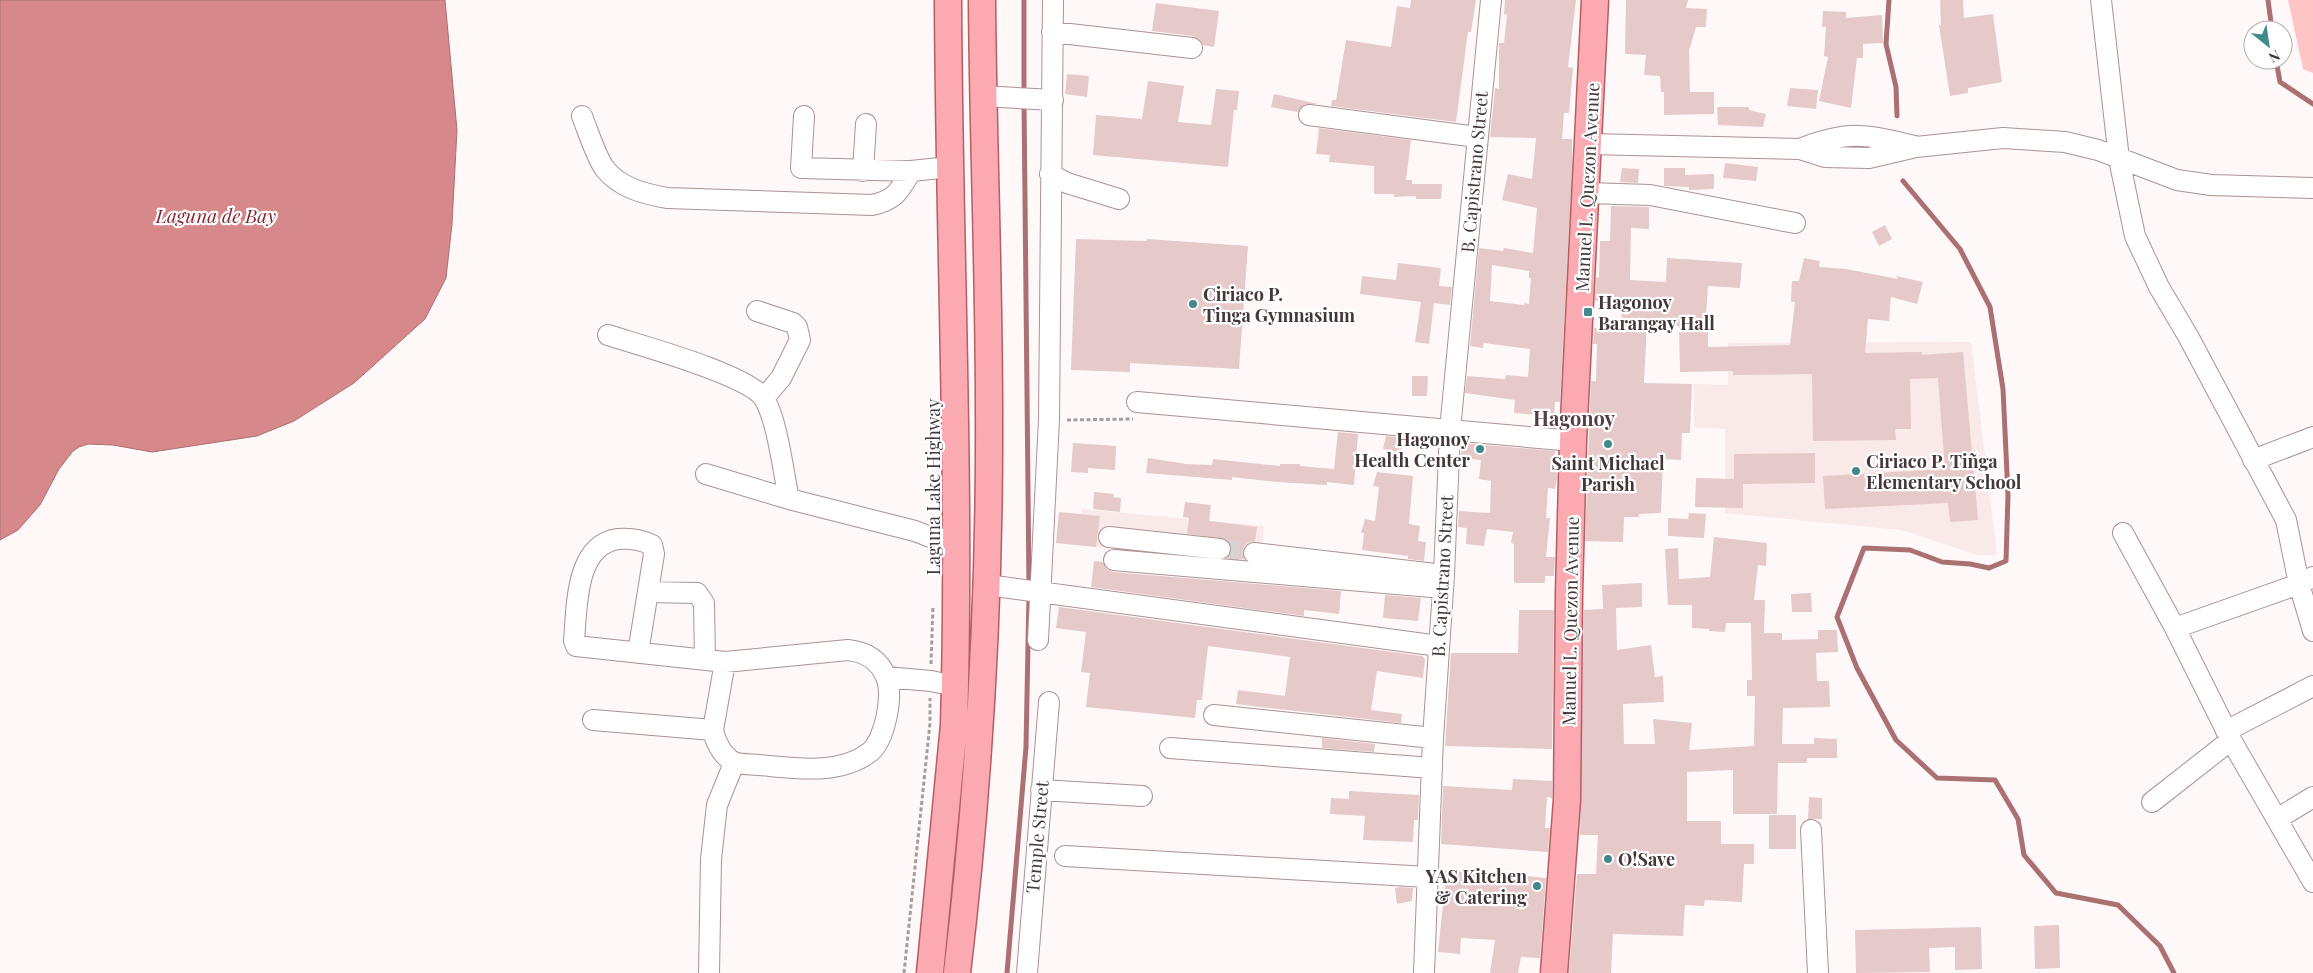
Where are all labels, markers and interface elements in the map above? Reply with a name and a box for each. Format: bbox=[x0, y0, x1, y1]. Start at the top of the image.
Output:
north arrow bbox=[2243, 20, 2293, 70]
text: N bbox=[2266, 46, 2284, 67]
street label: Manuel L. Quezon Avenue bbox=[1570, 82, 1604, 292]
street label: B. Capistrano Street bbox=[1455, 90, 1493, 254]
water label: Laguna de Bay bbox=[155, 202, 276, 228]
place label: Ciriaco P. Tinga Gymnasium bbox=[1203, 282, 1356, 327]
place label: Hagonoy Barangay Hall bbox=[1598, 290, 1715, 335]
marker: Ciriaco P. Tinga Gymnasium bbox=[1187, 298, 1199, 310]
marker: Hagonoy Barangay Hall bbox=[1582, 306, 1594, 318]
street label: Laguna Lake Highway bbox=[921, 399, 945, 575]
district label: Hagonoy bbox=[1533, 404, 1616, 431]
place label: Hagonoy Health Center bbox=[1354, 427, 1471, 472]
marker: Saint Michael Parish bbox=[1602, 438, 1614, 450]
marker: Hagonoy Health Center bbox=[1474, 443, 1486, 455]
place label: Ciriaco P. Tiñga Elementary School bbox=[1866, 449, 2022, 494]
place label: Saint Michael Parish bbox=[1551, 451, 1665, 496]
marker: Ciriaco P. Tiñga Elementary School bbox=[1850, 465, 1862, 477]
street label: B. Capistrano Street bbox=[1426, 494, 1458, 658]
street label: Manuel L. Quezon Avenue bbox=[1556, 516, 1584, 726]
street label: Temple Street bbox=[1020, 779, 1054, 894]
place label: O!Save bbox=[1618, 847, 1675, 871]
marker: O!Save bbox=[1602, 853, 1614, 865]
place label: YAS Kitchen & Catering bbox=[1424, 864, 1527, 909]
marker: YAS Kitchen & Catering bbox=[1531, 880, 1543, 892]

